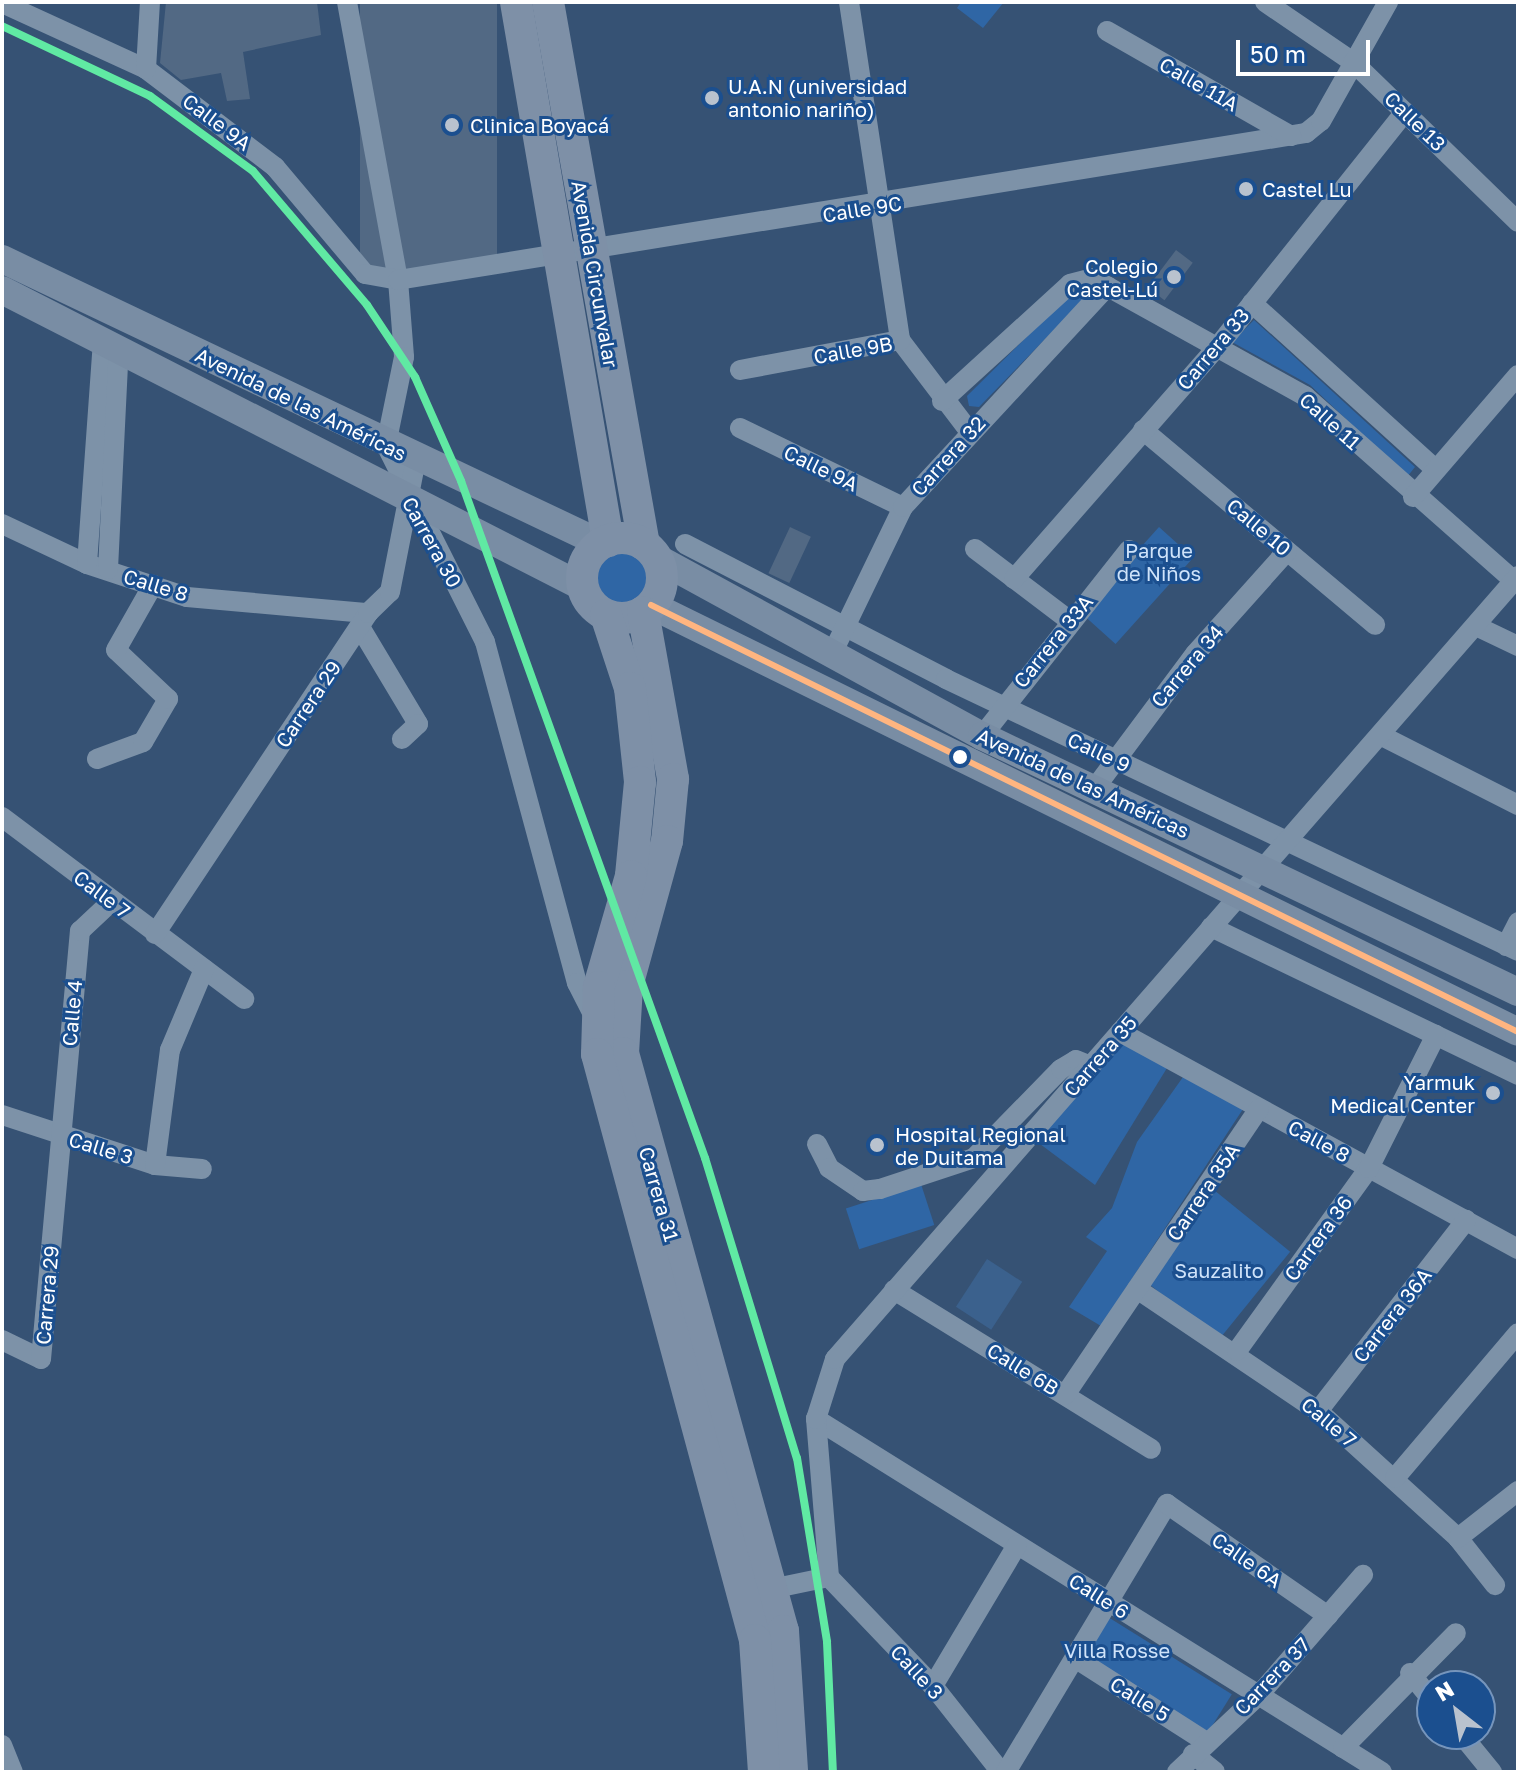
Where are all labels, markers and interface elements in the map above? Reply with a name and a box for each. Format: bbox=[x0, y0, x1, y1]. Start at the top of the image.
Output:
scale bar bbox=[1240, 24, 1374, 74]
text: 50 m bbox=[1250, 39, 1306, 68]
street label: Calle 11A bbox=[1155, 52, 1243, 116]
place label: U.A.N (universidad antonio nariño) bbox=[728, 74, 907, 121]
street label: Calle 13 bbox=[1380, 86, 1450, 156]
street label: Calle 9A bbox=[178, 88, 256, 156]
marker: U.A.N (universidad antonio nariño) bbox=[703, 89, 721, 107]
place label: Clinica Boyacá bbox=[470, 113, 609, 137]
marker: Clinica Boyacá bbox=[441, 114, 463, 136]
place label: Castel Lu bbox=[1262, 177, 1352, 201]
street label: Avenida Circunvalar bbox=[567, 178, 623, 370]
marker: Castel Lu bbox=[1237, 180, 1255, 198]
street label: Calle 9C bbox=[821, 191, 903, 227]
place label: Colegio Castel-Lú bbox=[1067, 254, 1158, 301]
marker: Colegio Castel-Lú bbox=[1165, 268, 1183, 286]
street label: Carrera 33 bbox=[1172, 303, 1254, 395]
street label: Calle 9B bbox=[812, 331, 894, 369]
street label: Avenida de las Américas bbox=[192, 342, 410, 466]
street label: Calle 11 bbox=[1295, 387, 1365, 455]
street label: Carrera 32 bbox=[906, 411, 990, 501]
street label: Calle 9A bbox=[780, 440, 862, 496]
street label: Carrera 30 bbox=[397, 492, 467, 592]
street label: Calle 10 bbox=[1222, 493, 1296, 561]
park label: Parque de Niños bbox=[1117, 538, 1201, 585]
street label: Calle 8 bbox=[121, 564, 191, 606]
street label: Carrera 33A bbox=[1008, 590, 1098, 692]
street label: Carrera 34 bbox=[1146, 620, 1228, 712]
street label: Carrera 29 bbox=[270, 656, 346, 752]
street label: Avenida de las Américas bbox=[973, 723, 1193, 843]
street label: Calle 9 bbox=[1064, 727, 1134, 777]
unlabelled marker bbox=[952, 749, 968, 765]
street label: Calle 7 bbox=[69, 865, 135, 923]
street label: Calle 4 bbox=[57, 979, 87, 1047]
street label: Carrera 35 bbox=[1058, 1011, 1142, 1101]
place label: Yarmuk Medical Center bbox=[1330, 1070, 1475, 1117]
marker: Yarmuk Medical Center bbox=[1482, 1082, 1504, 1104]
street label: Calle 8 bbox=[1284, 1115, 1354, 1167]
place label: Hospital Regional de Duitama bbox=[895, 1122, 1066, 1169]
street label: Calle 3 bbox=[66, 1127, 136, 1169]
marker: Hospital Regional de Duitama bbox=[866, 1134, 888, 1156]
street label: Carrera 35A bbox=[1162, 1139, 1244, 1245]
street label: Carrera 31 bbox=[634, 1144, 684, 1244]
street label: Carrera 36 bbox=[1279, 1191, 1357, 1285]
street label: Carrera 29 bbox=[31, 1244, 63, 1346]
park label: Sauzalito bbox=[1174, 1258, 1264, 1282]
street label: Carrera 36A bbox=[1348, 1263, 1436, 1367]
street label: Calle 6B bbox=[983, 1338, 1063, 1400]
street label: Calle 7 bbox=[1297, 1392, 1361, 1452]
street label: Calle 6A bbox=[1208, 1527, 1286, 1593]
street label: Calle 6 bbox=[1065, 1568, 1133, 1624]
street label: Carrera 37 bbox=[1229, 1632, 1315, 1720]
park label: Villa Rosse bbox=[1064, 1638, 1170, 1662]
street label: Calle 3 bbox=[886, 1640, 948, 1704]
north arrow bbox=[1416, 1670, 1496, 1750]
street label: Calle 5 bbox=[1106, 1671, 1174, 1727]
text: N bbox=[1430, 1675, 1459, 1707]

